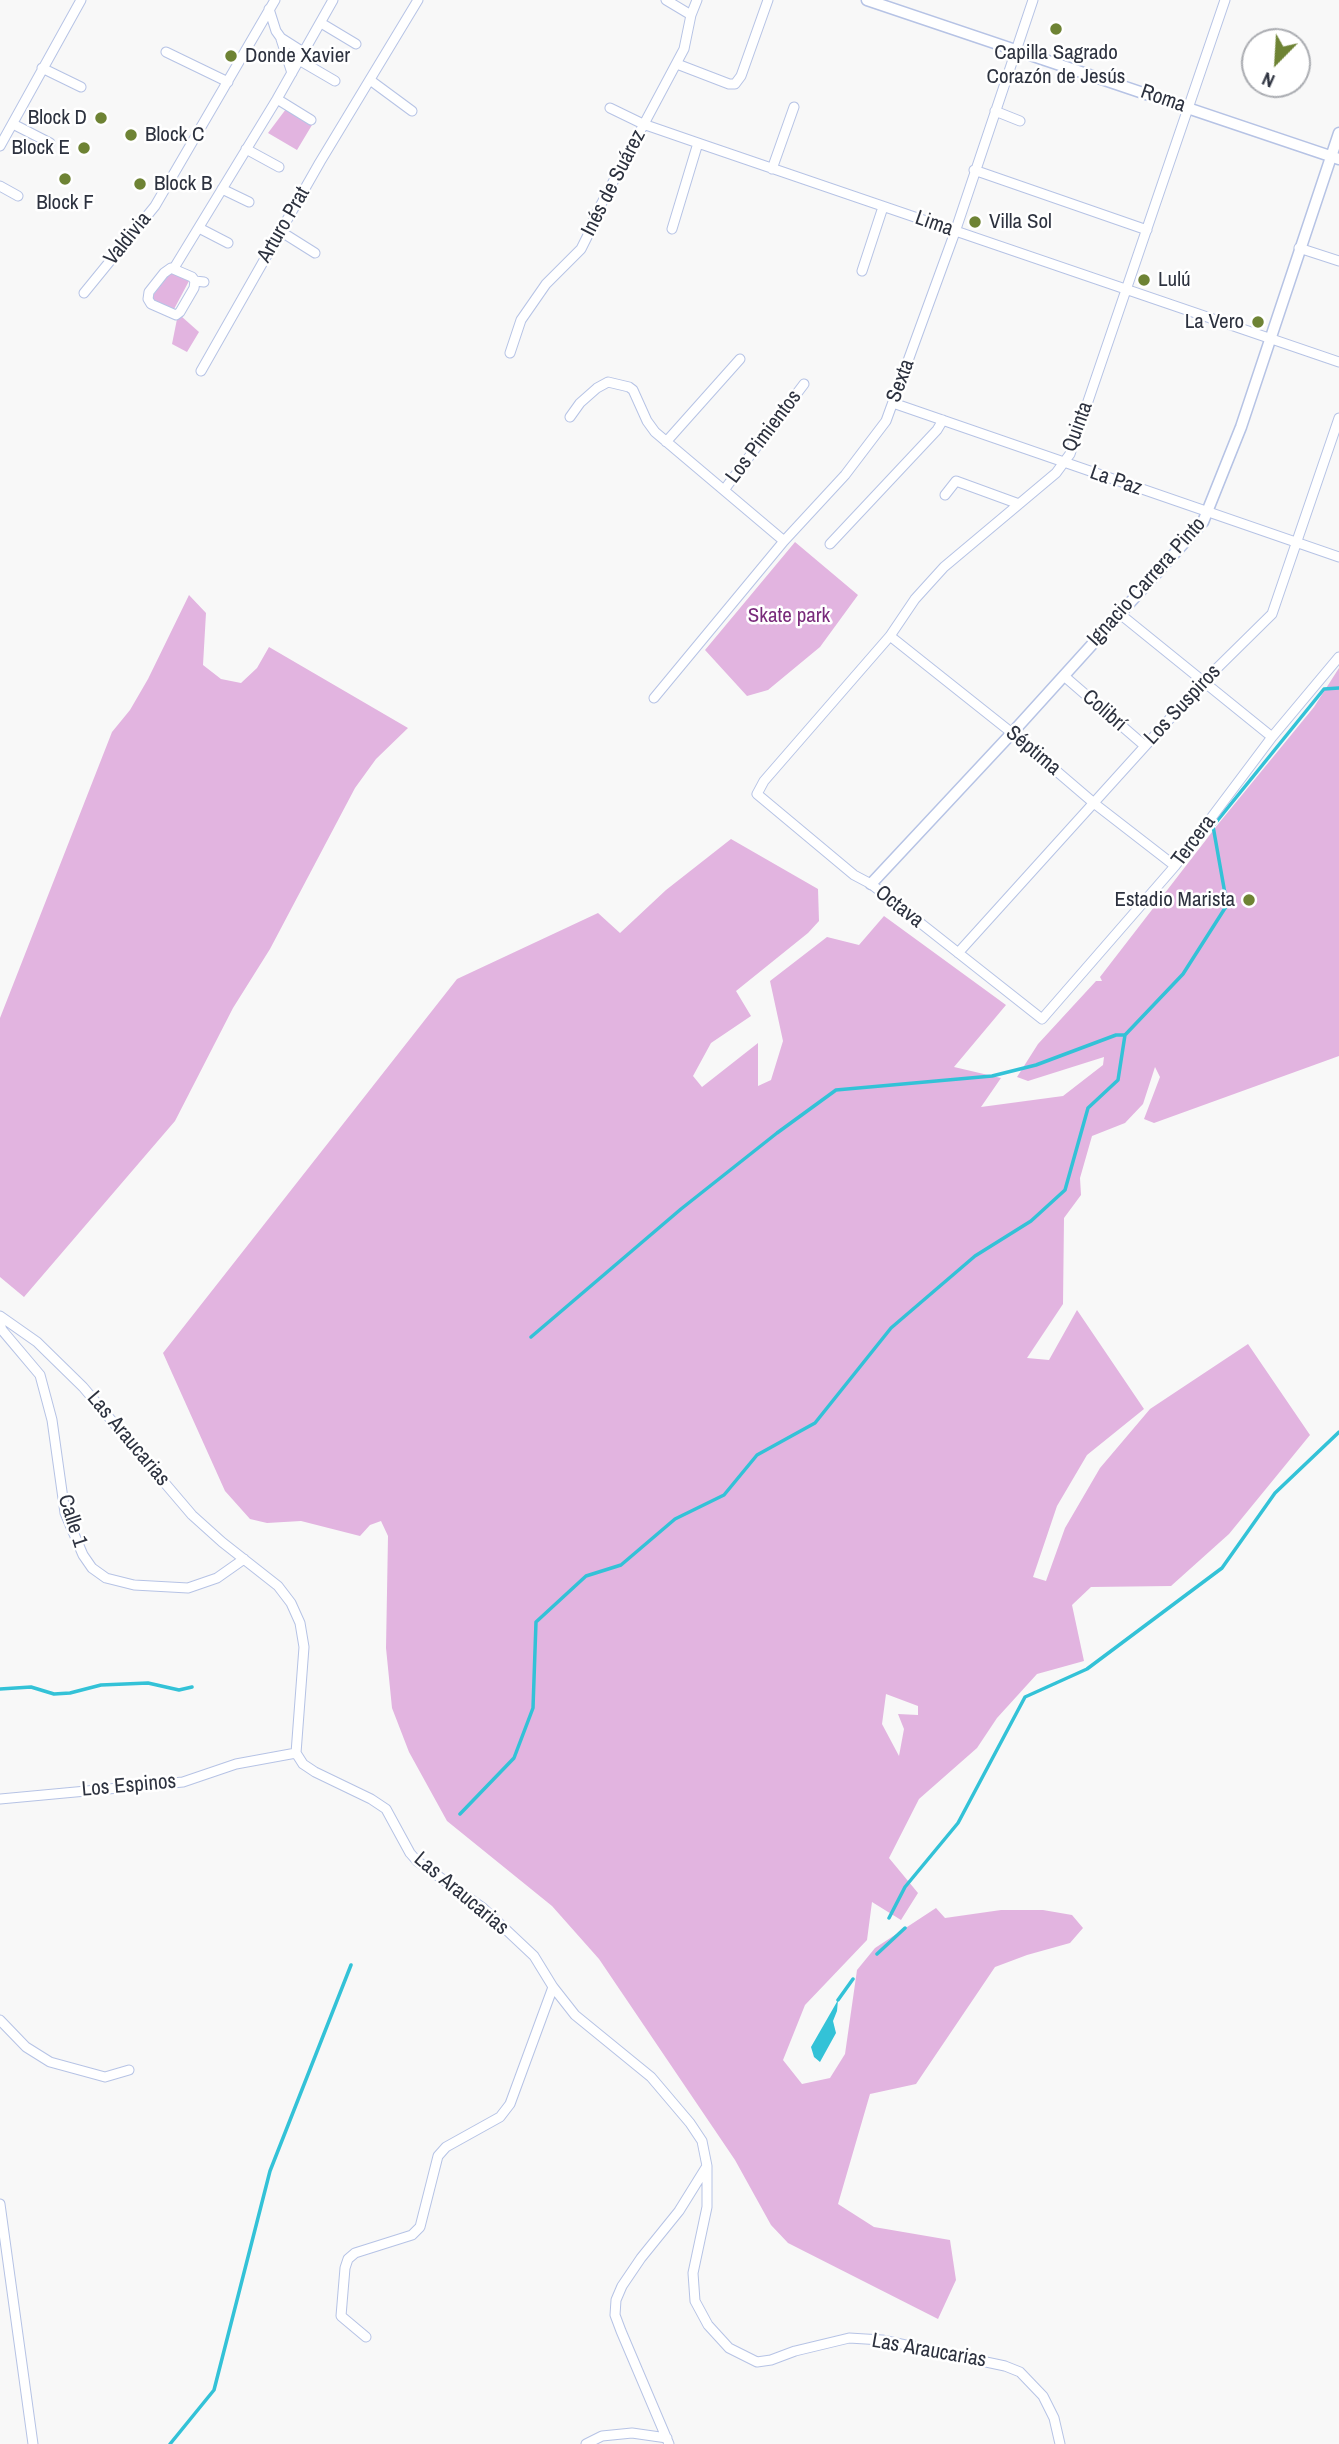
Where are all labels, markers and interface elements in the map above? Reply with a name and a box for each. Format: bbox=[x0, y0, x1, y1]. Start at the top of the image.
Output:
marker: Capilla Sagrado Corazón de Jesús bbox=[1048, 21, 1064, 37]
north arrow bbox=[1241, 28, 1311, 98]
place label: Capilla Sagrado Corazón de Jesús bbox=[987, 40, 1125, 90]
place label: Donde Xavier bbox=[245, 43, 350, 69]
marker: Donde Xavier bbox=[223, 48, 239, 64]
text: N bbox=[1258, 66, 1279, 95]
street label: Roma bbox=[1137, 80, 1189, 118]
place label: Block D bbox=[28, 105, 87, 131]
marker: Block D bbox=[93, 110, 109, 126]
place label: Block C bbox=[145, 122, 204, 148]
street label: Inés de Suárez bbox=[576, 126, 652, 240]
marker: Block C bbox=[123, 127, 139, 143]
place label: Block E bbox=[12, 135, 70, 161]
marker: Block E bbox=[76, 140, 92, 156]
marker: Block F bbox=[57, 171, 73, 187]
place label: Block B bbox=[154, 171, 212, 197]
marker: Block B bbox=[132, 176, 148, 192]
street label: Arturo Prat bbox=[252, 183, 316, 267]
place label: Block F bbox=[36, 190, 94, 216]
street label: Lima bbox=[912, 206, 956, 242]
street label: Valdivia bbox=[99, 207, 157, 271]
place label: Villa Sol bbox=[989, 209, 1052, 235]
marker: Villa Sol bbox=[967, 214, 983, 230]
place label: Lulú bbox=[1158, 267, 1191, 293]
marker: Lulú bbox=[1136, 272, 1152, 288]
place label: La Vero bbox=[1185, 309, 1244, 335]
marker: La Vero bbox=[1250, 314, 1266, 330]
street label: Sexta bbox=[882, 356, 920, 406]
street label: Los Pimientos bbox=[721, 385, 807, 489]
street label: Quinta bbox=[1057, 398, 1099, 456]
street label: La Paz bbox=[1087, 460, 1145, 502]
street label: Ignacio Carrera Pinto bbox=[1083, 512, 1211, 652]
park label: Skate park bbox=[748, 603, 830, 629]
street label: Los Suspiros bbox=[1140, 660, 1226, 750]
street label: Colibrí bbox=[1077, 685, 1131, 737]
street label: Séptima bbox=[1000, 721, 1066, 781]
street label: Tercera bbox=[1167, 810, 1221, 872]
street label: Octava bbox=[870, 880, 928, 934]
place label: Estadio Marista bbox=[1114, 887, 1235, 913]
marker: Estadio Marista bbox=[1241, 892, 1257, 908]
street label: Las Araucarias bbox=[81, 1387, 175, 1491]
street label: Calle 1 bbox=[52, 1492, 92, 1550]
street label: Los Espinos bbox=[81, 1769, 177, 1803]
street label: Las Araucarias bbox=[409, 1847, 513, 1941]
street label: Las Araucarias bbox=[870, 2329, 988, 2373]

